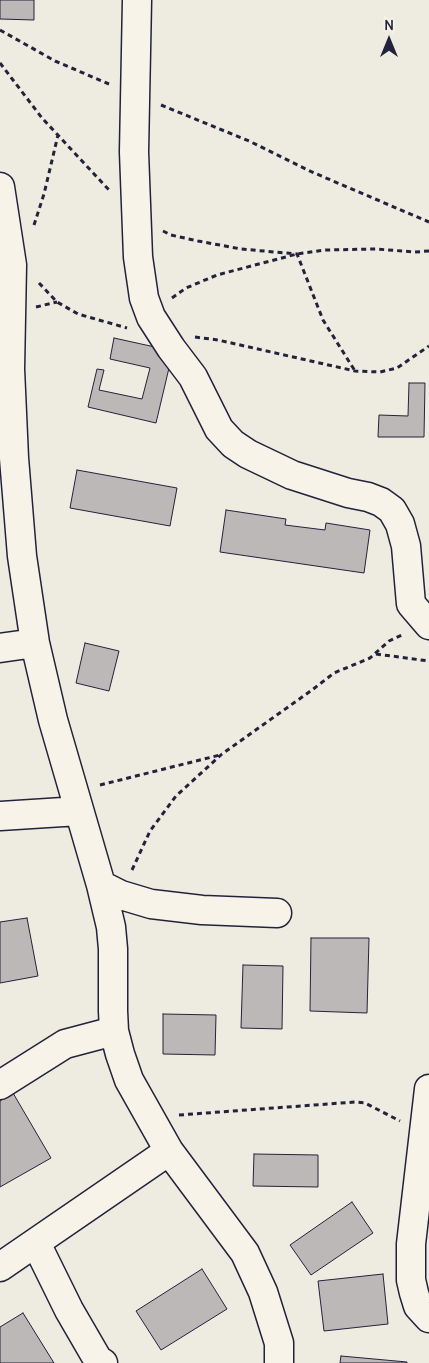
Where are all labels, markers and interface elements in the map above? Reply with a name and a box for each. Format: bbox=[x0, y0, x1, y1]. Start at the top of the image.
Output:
north arrow bbox=[364, 15, 414, 65]
text: N bbox=[384, 16, 394, 34]

